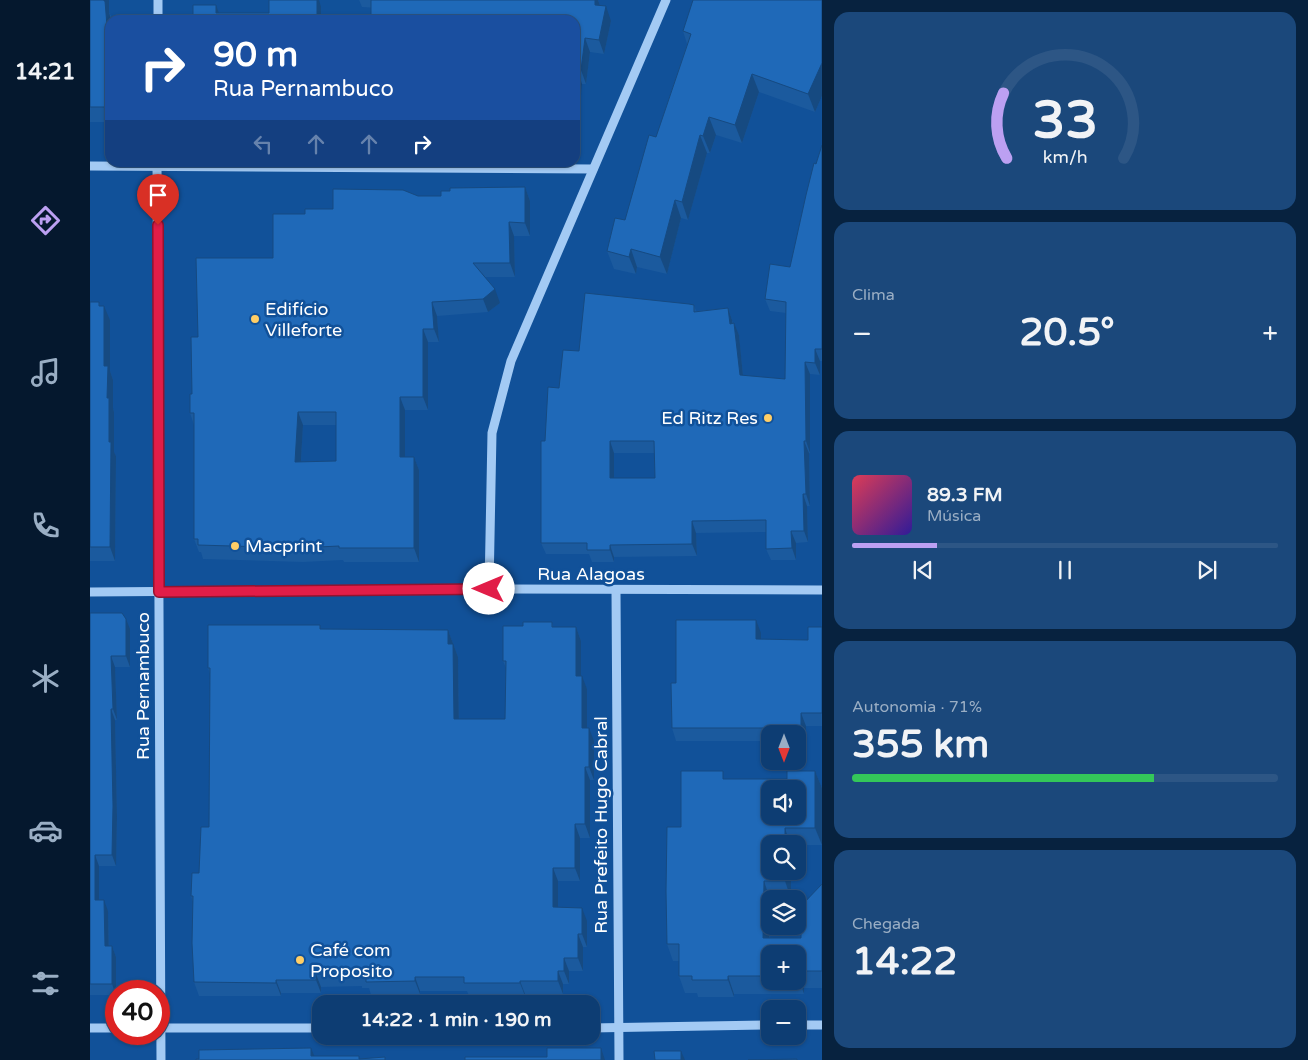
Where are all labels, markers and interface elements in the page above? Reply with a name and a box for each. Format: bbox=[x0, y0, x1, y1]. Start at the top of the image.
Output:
text: 90 m bbox=[213, 34, 298, 76]
icon: right bbox=[130, 35, 195, 100]
text: 14:21 bbox=[15, 59, 75, 85]
text: Rua Pernambuco bbox=[213, 76, 394, 102]
text: 33 bbox=[1032, 89, 1098, 152]
icon: left bbox=[249, 130, 277, 158]
icon: ahead bbox=[302, 130, 330, 158]
icon: ahead bbox=[355, 130, 383, 158]
icon: right bbox=[408, 130, 436, 158]
text: km/h bbox=[1043, 147, 1087, 168]
pin bbox=[137, 174, 179, 225]
icon: arrive bbox=[144, 181, 172, 209]
icon: directions bbox=[28, 203, 63, 238]
text: Clima bbox=[852, 285, 895, 305]
place label: Edifício Villeforte bbox=[265, 298, 342, 341]
text: 20.5° bbox=[1020, 310, 1115, 356]
marker: Edifício Villeforte bbox=[249, 313, 261, 325]
text: − bbox=[852, 317, 872, 351]
text: + bbox=[1262, 317, 1278, 351]
icon: music bbox=[28, 355, 63, 390]
place label: Ed Ritz Res bbox=[661, 407, 758, 429]
marker: Ed Ritz Res bbox=[762, 412, 774, 424]
text: 89.3 FM bbox=[927, 484, 1003, 506]
text: Música bbox=[927, 506, 981, 526]
icon: phone bbox=[28, 508, 63, 543]
place label: Macprint bbox=[245, 535, 323, 557]
marker: Macprint bbox=[229, 540, 241, 552]
icon: previous bbox=[909, 556, 937, 584]
icon: pause bbox=[1051, 556, 1079, 584]
icon: next bbox=[1193, 556, 1221, 584]
position arrow bbox=[462, 562, 514, 614]
street label: Rua Alagoas bbox=[537, 563, 645, 585]
street label: Rua Pernambuco bbox=[132, 612, 154, 760]
icon: climate bbox=[28, 661, 63, 696]
text: Autonomia · 71% bbox=[852, 697, 982, 717]
street label: Rua Prefeito Hugo Cabral bbox=[590, 716, 612, 934]
text: 355 km bbox=[852, 722, 989, 768]
north arrow bbox=[761, 725, 806, 770]
map controls bbox=[761, 725, 806, 1045]
button: sound bbox=[761, 780, 806, 825]
icon: car bbox=[28, 813, 63, 848]
button: search bbox=[761, 835, 806, 880]
button: layers bbox=[761, 890, 806, 935]
text: Chegada bbox=[852, 914, 920, 934]
place label: Café com Proposito bbox=[310, 939, 393, 982]
text: 14:22 bbox=[852, 939, 957, 985]
button: + bbox=[761, 945, 806, 990]
marker: Café com Proposito bbox=[294, 954, 306, 966]
icon: filters bbox=[28, 966, 63, 1001]
speed limit sign: 40 bbox=[105, 980, 170, 1045]
button: − bbox=[761, 1000, 806, 1045]
text: 14:22 · 1 min · 190 m bbox=[360, 1009, 552, 1031]

